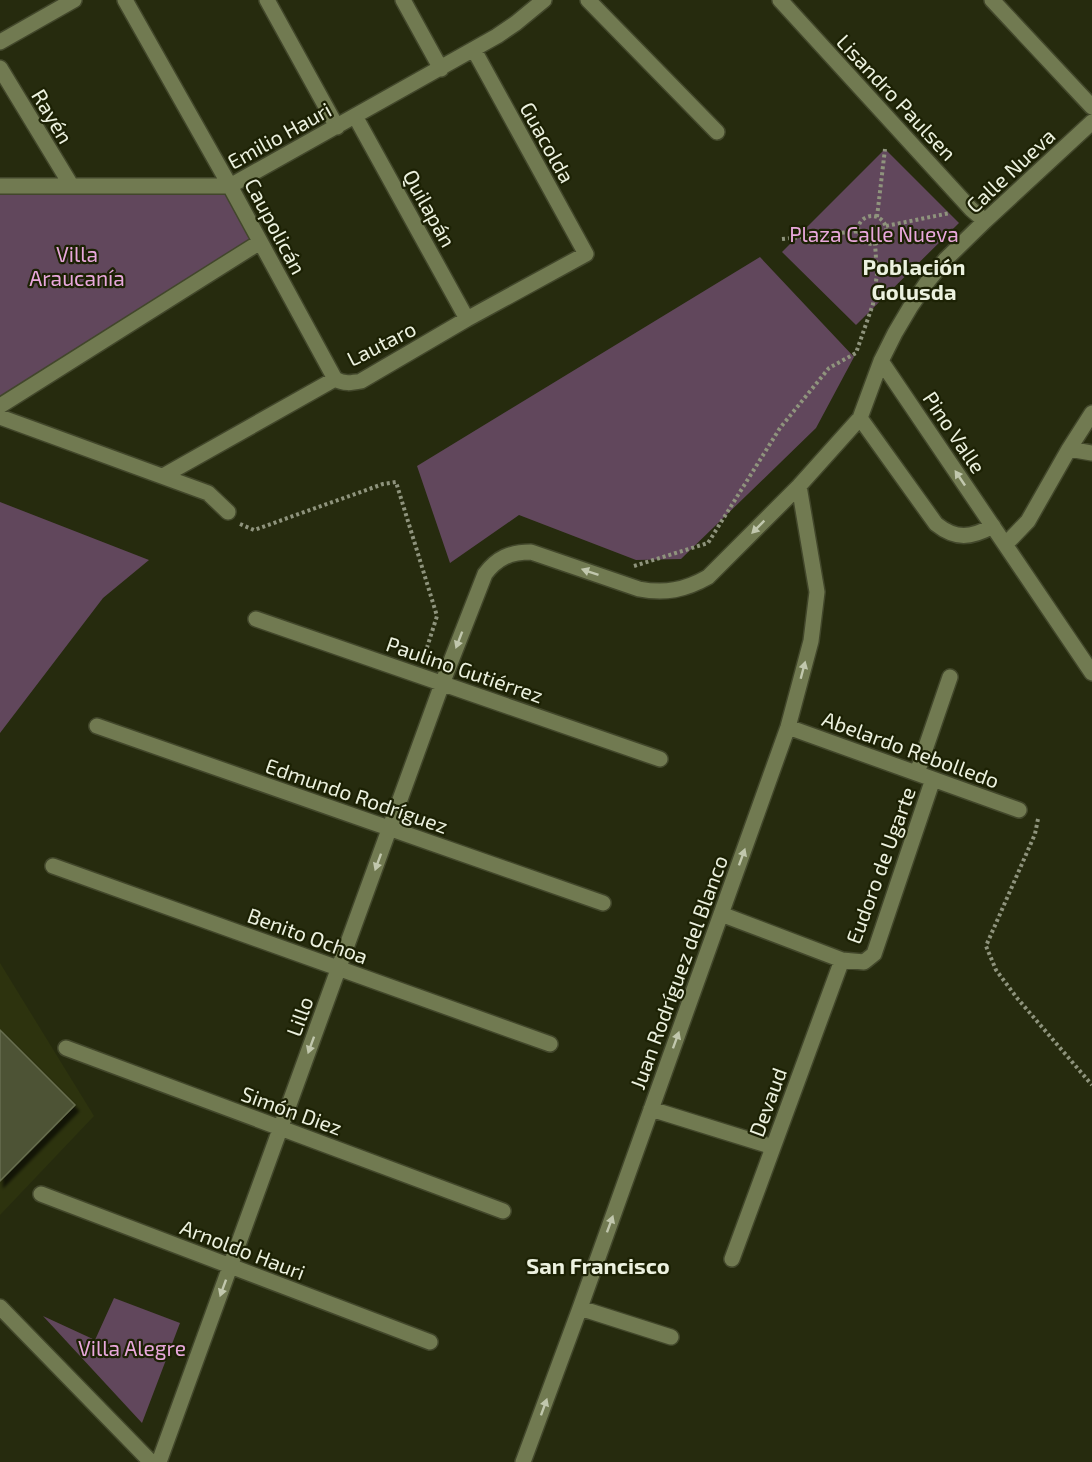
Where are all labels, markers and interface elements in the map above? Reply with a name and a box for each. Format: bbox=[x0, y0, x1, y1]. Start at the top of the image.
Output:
street label: Lisandro Paulsen bbox=[832, 29, 962, 165]
street label: Rayén bbox=[27, 84, 79, 148]
street label: Emilio Hauri bbox=[223, 96, 335, 174]
street label: Guacolda bbox=[516, 97, 580, 187]
street label: Calle Nueva bbox=[960, 123, 1060, 217]
street label: Quilapán bbox=[398, 165, 462, 252]
street label: Caupolicán bbox=[240, 174, 312, 278]
park label: Plaza Calle Nueva bbox=[789, 221, 959, 246]
park label: Villa Araucanía bbox=[29, 241, 125, 290]
district label: Población Golusda bbox=[863, 253, 965, 304]
street label: Lautaro bbox=[342, 315, 420, 371]
street label: Pino Valle bbox=[919, 386, 991, 478]
one-way arrow bbox=[954, 470, 966, 486]
one-way arrow bbox=[751, 520, 765, 534]
one-way arrow bbox=[580, 567, 598, 576]
street label: Paulino Gutiérrez bbox=[383, 630, 547, 708]
one-way arrow bbox=[454, 631, 464, 649]
one-way arrow bbox=[799, 661, 809, 679]
street label: Abelardo Rebolledo bbox=[819, 705, 1003, 793]
street label: Edmundo Rodríguez bbox=[263, 752, 451, 838]
street label: Eudoro de Ugarte bbox=[840, 783, 920, 947]
one-way arrow bbox=[737, 848, 747, 866]
street label: Juan Rodríguez del Blanco bbox=[624, 852, 732, 1092]
one-way arrow bbox=[372, 853, 382, 871]
street label: Benito Ochoa bbox=[244, 902, 372, 968]
street label: Lillo bbox=[280, 993, 318, 1039]
one-way arrow bbox=[671, 1031, 681, 1049]
one-way arrow bbox=[305, 1036, 315, 1054]
street label: Devaud bbox=[743, 1064, 791, 1140]
street label: Simón Diez bbox=[238, 1080, 346, 1140]
street label: Arnoldo Hauri bbox=[177, 1214, 309, 1284]
one-way arrow bbox=[606, 1215, 616, 1233]
district label: San Francisco bbox=[526, 1252, 670, 1278]
one-way arrow bbox=[217, 1279, 227, 1297]
park label: Villa Alegre bbox=[78, 1335, 186, 1360]
one-way arrow bbox=[539, 1398, 549, 1416]

